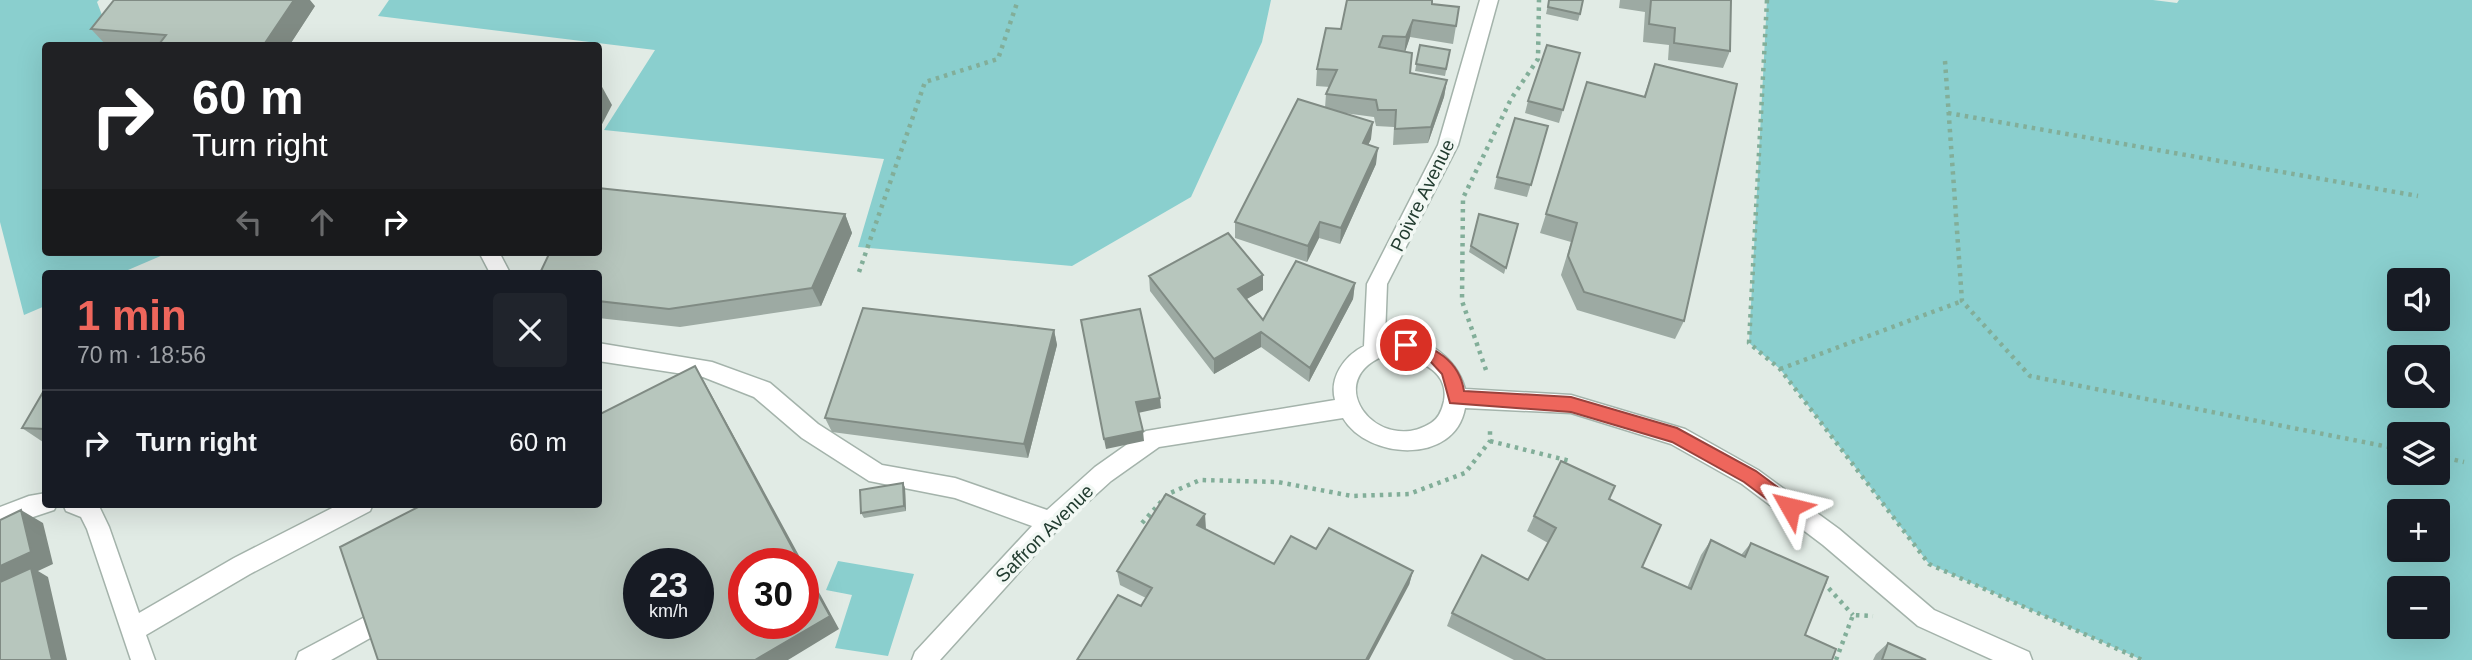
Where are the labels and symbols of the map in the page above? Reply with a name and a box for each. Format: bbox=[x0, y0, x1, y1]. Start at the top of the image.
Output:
street label: Poivre Avenue bbox=[1386, 136, 1459, 255]
pin bbox=[1376, 315, 1436, 375]
position arrow bbox=[1753, 470, 1827, 544]
street label: Saffron Avenue bbox=[991, 480, 1097, 586]
speed limit sign: 30 bbox=[728, 548, 819, 639]

